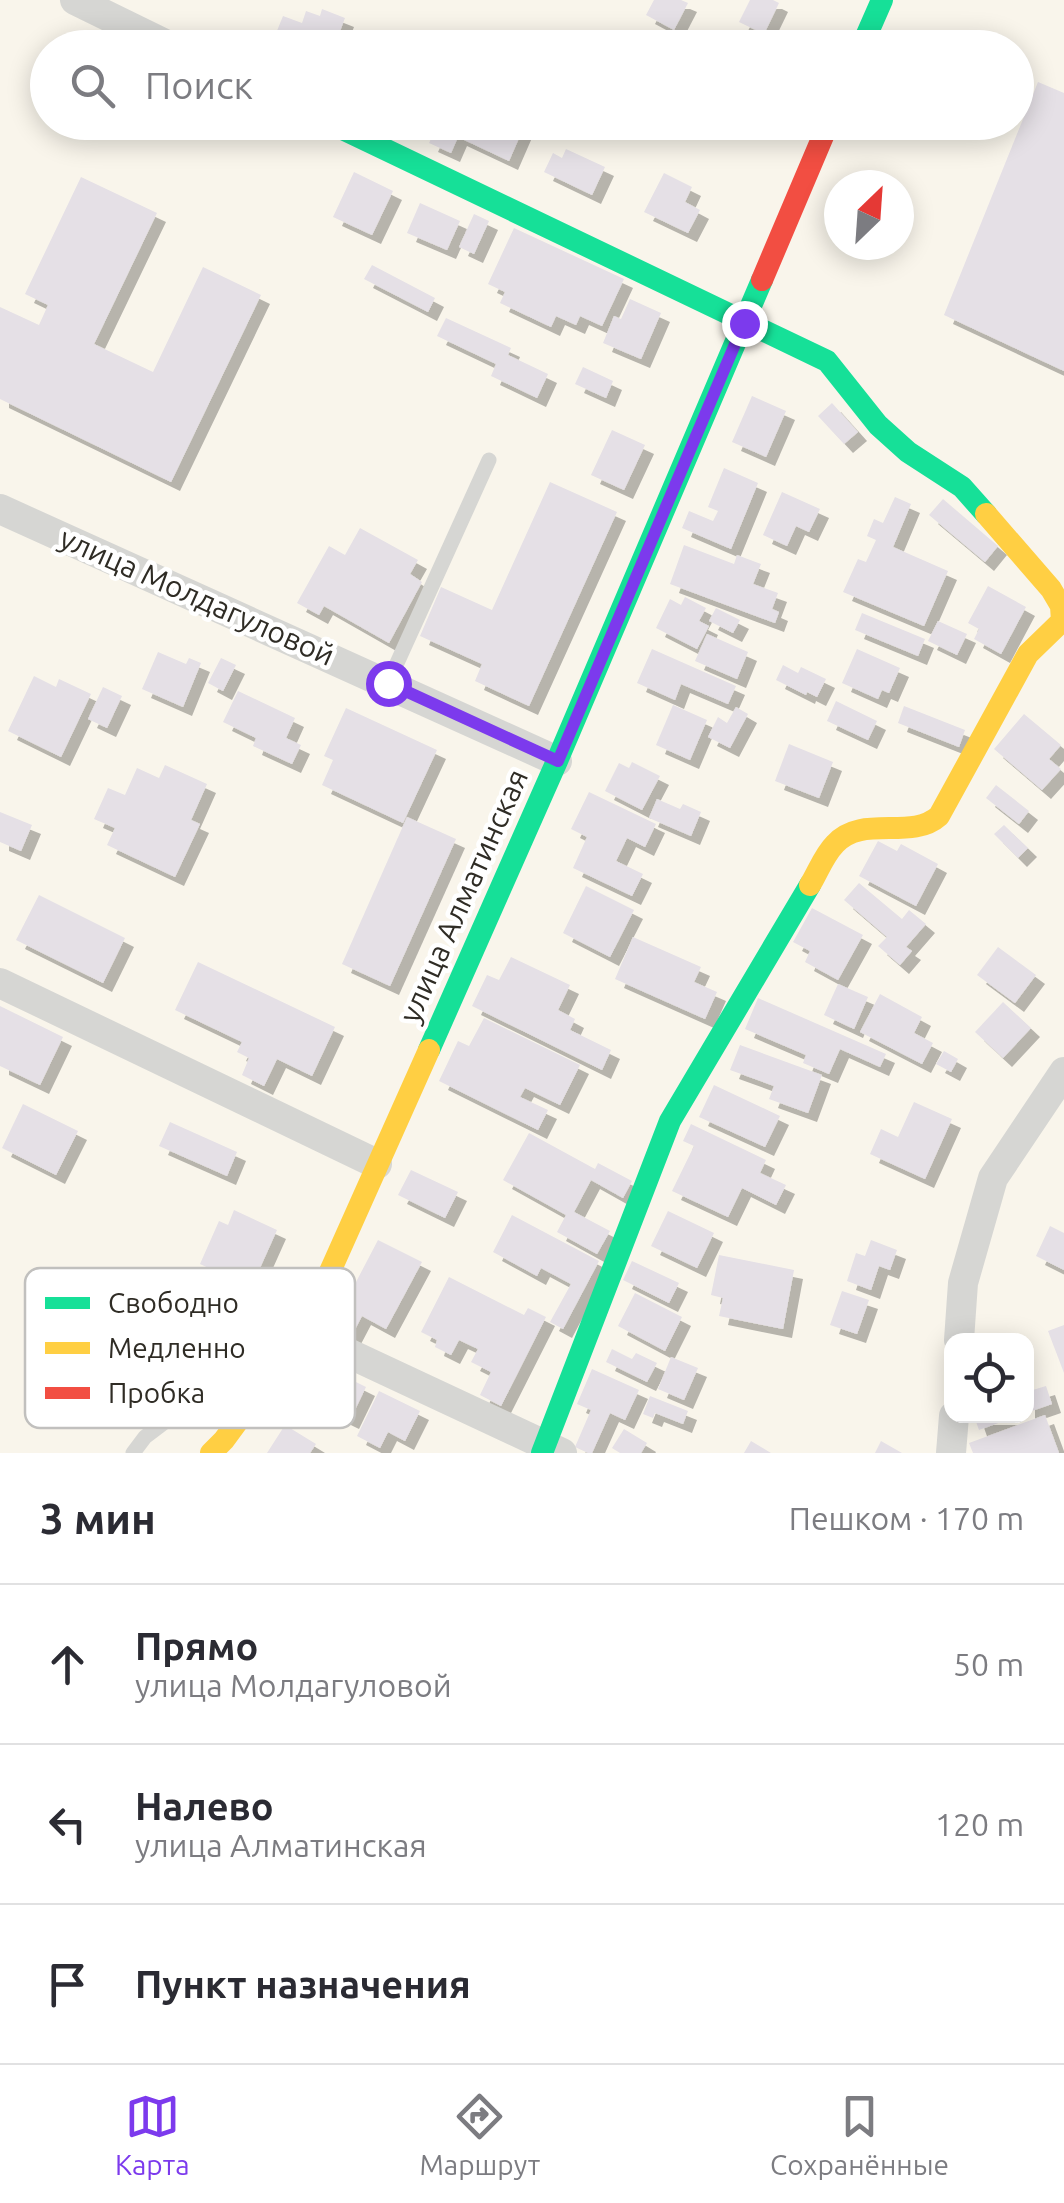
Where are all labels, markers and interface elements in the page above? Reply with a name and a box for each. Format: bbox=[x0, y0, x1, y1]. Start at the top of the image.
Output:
search box bbox=[30, 30, 1034, 140]
icon: search bbox=[65, 58, 120, 113]
text: Поиск bbox=[145, 64, 253, 106]
north arrow bbox=[824, 170, 914, 260]
route end bbox=[722, 301, 768, 347]
street label: улица Молдагуловой bbox=[55, 520, 340, 672]
route start bbox=[366, 661, 412, 707]
street label: улица Алматинская bbox=[392, 764, 534, 1027]
legend bbox=[25, 1268, 355, 1428]
text: Свободно bbox=[108, 1287, 239, 1318]
text: Медленно bbox=[108, 1332, 246, 1363]
map controls bbox=[944, 1333, 1034, 1423]
button: locate bbox=[944, 1333, 1034, 1423]
text: Пробка bbox=[108, 1377, 205, 1408]
text: 3 мин bbox=[40, 1495, 156, 1542]
text: Пешком · 170 m bbox=[789, 1500, 1024, 1536]
text: Прямо bbox=[135, 1625, 258, 1667]
icon: ahead bbox=[40, 1637, 95, 1692]
text: 50 m bbox=[953, 1646, 1024, 1682]
text: улица Молдагуловой bbox=[135, 1667, 452, 1703]
text: Налево bbox=[135, 1785, 274, 1827]
icon: left bbox=[40, 1797, 95, 1852]
text: 120 m bbox=[935, 1806, 1024, 1842]
text: улица Алматинская bbox=[135, 1827, 427, 1863]
icon: arrive bbox=[40, 1957, 95, 2012]
text: Пункт назначения bbox=[135, 1963, 471, 2005]
tab: Карта bbox=[115, 2089, 190, 2180]
tab: Маршрут bbox=[419, 2089, 540, 2180]
tab: Сохранённые bbox=[770, 2089, 949, 2180]

